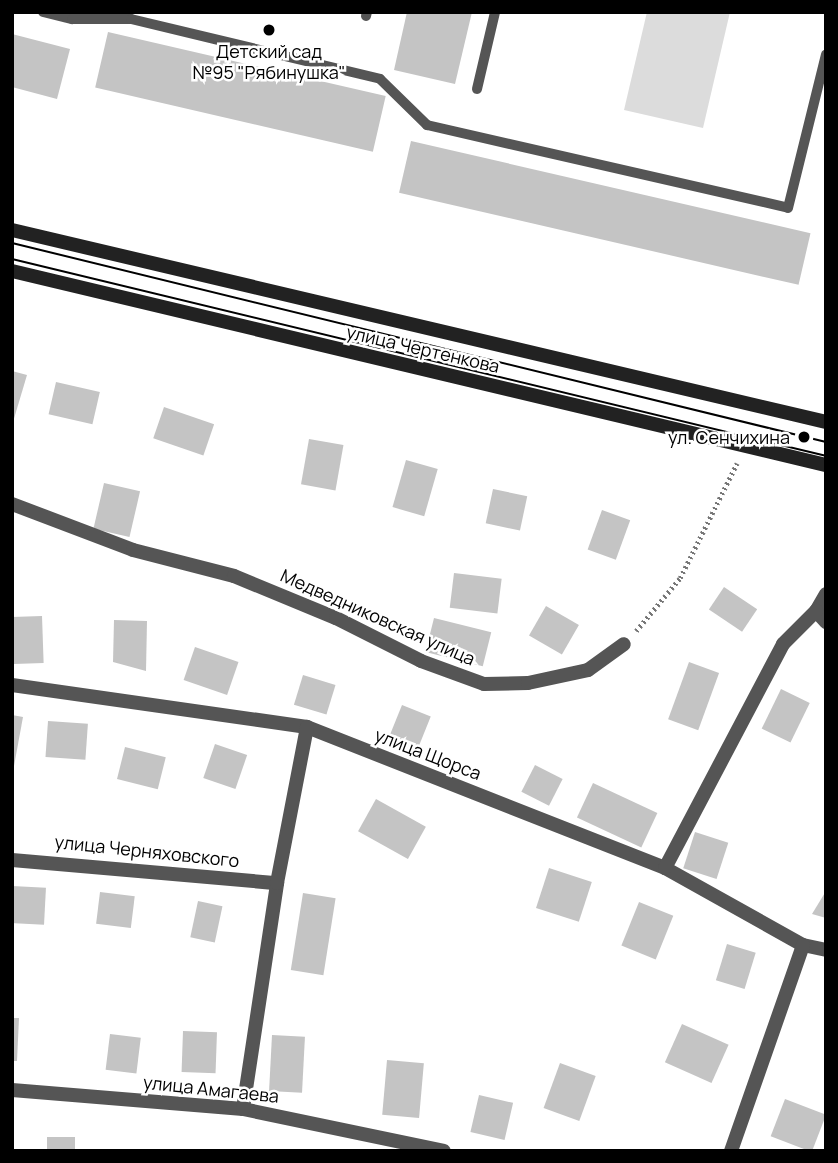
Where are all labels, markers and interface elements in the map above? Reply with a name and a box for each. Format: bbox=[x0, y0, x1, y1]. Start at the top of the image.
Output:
marker: Детский сад №95 "Рябинушка" bbox=[261, 22, 277, 38]
place label: Детский сад №95 "Рябинушка" bbox=[192, 41, 346, 84]
street label: улица Чертенкова bbox=[344, 321, 502, 377]
place label: ул. Сенчихина bbox=[668, 426, 790, 448]
marker: ул. Сенчихина bbox=[796, 429, 812, 445]
street label: Медведниковская улица bbox=[277, 564, 479, 670]
street label: улица Щорса bbox=[372, 724, 484, 784]
street label: улица Черняховского bbox=[54, 831, 240, 871]
street label: улица Амагаева bbox=[142, 1071, 280, 1107]

